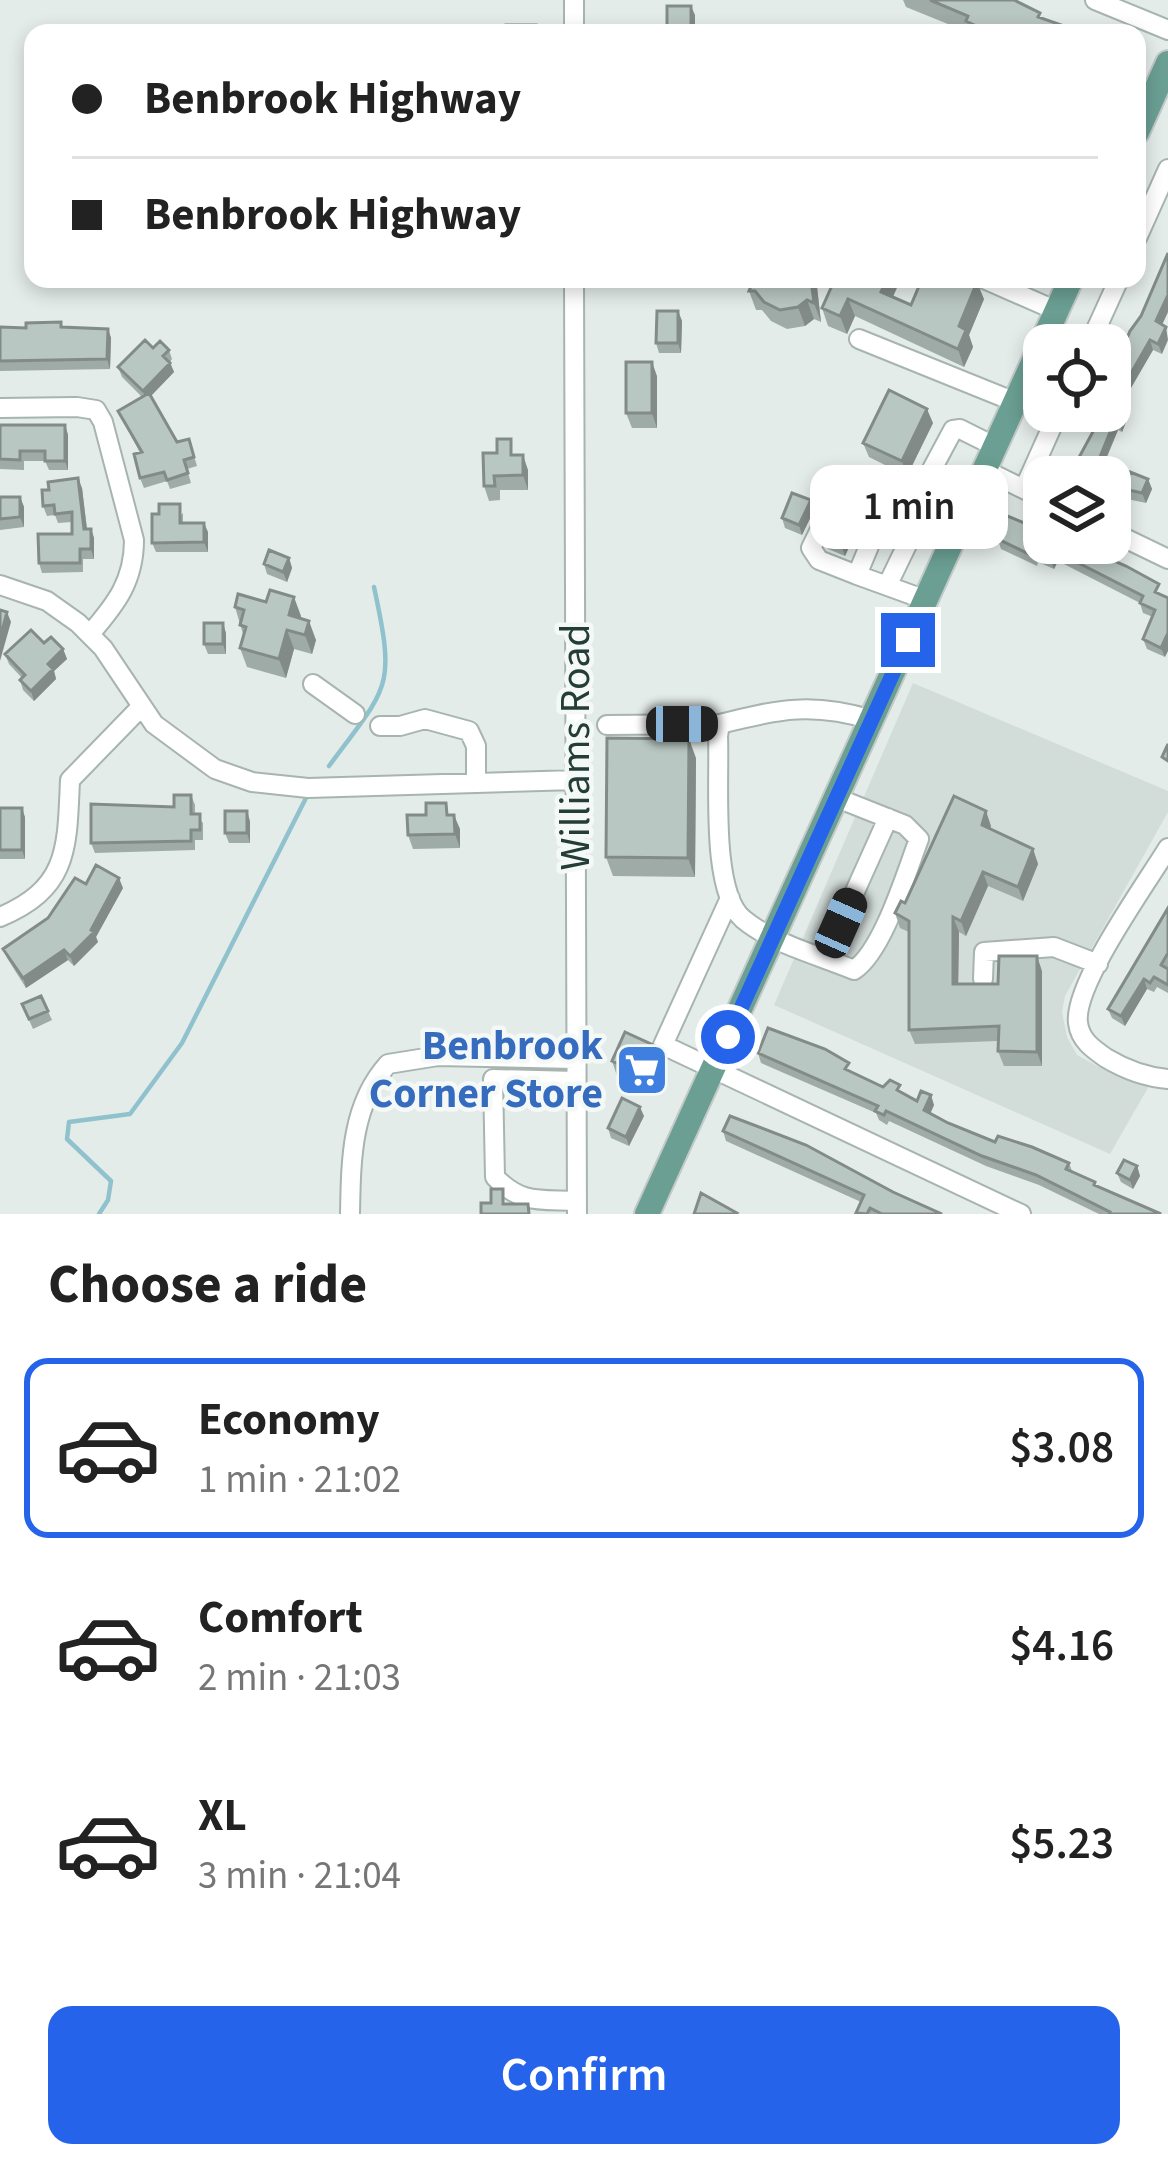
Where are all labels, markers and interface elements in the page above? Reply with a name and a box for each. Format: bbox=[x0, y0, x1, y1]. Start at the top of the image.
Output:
text: Benbrook Highway bbox=[144, 67, 521, 131]
text: Benbrook Highway bbox=[144, 183, 521, 247]
map controls bbox=[1023, 324, 1131, 564]
button: locate bbox=[1023, 324, 1131, 432]
button: layers bbox=[1023, 456, 1131, 564]
callout: 1 min bbox=[809, 466, 1007, 550]
text: 1 min bbox=[863, 479, 955, 535]
route end bbox=[881, 613, 935, 667]
street label: Williams Road bbox=[546, 623, 606, 871]
car bbox=[646, 706, 718, 742]
car bbox=[810, 883, 872, 963]
route start bbox=[701, 1010, 755, 1064]
place label: Benbrook Corner Store bbox=[369, 1016, 603, 1124]
supermarket icon: Benbrook Corner Store bbox=[614, 1042, 670, 1098]
text: Choose a ride bbox=[48, 1247, 367, 1324]
text: Economy bbox=[198, 1388, 380, 1452]
icon: car bbox=[54, 1394, 162, 1502]
text: $3.08 bbox=[1009, 1416, 1114, 1480]
text: 1 min · 21:02 bbox=[198, 1452, 401, 1508]
text: Comfort bbox=[198, 1586, 363, 1650]
icon: car bbox=[54, 1592, 162, 1700]
text: $4.16 bbox=[1009, 1614, 1114, 1678]
text: 2 min · 21:03 bbox=[198, 1650, 401, 1706]
text: XL bbox=[198, 1784, 247, 1848]
icon: car bbox=[54, 1790, 162, 1898]
text: $5.23 bbox=[1009, 1812, 1114, 1876]
text: 3 min · 21:04 bbox=[198, 1848, 401, 1904]
button: Confirm bbox=[48, 2006, 1120, 2144]

